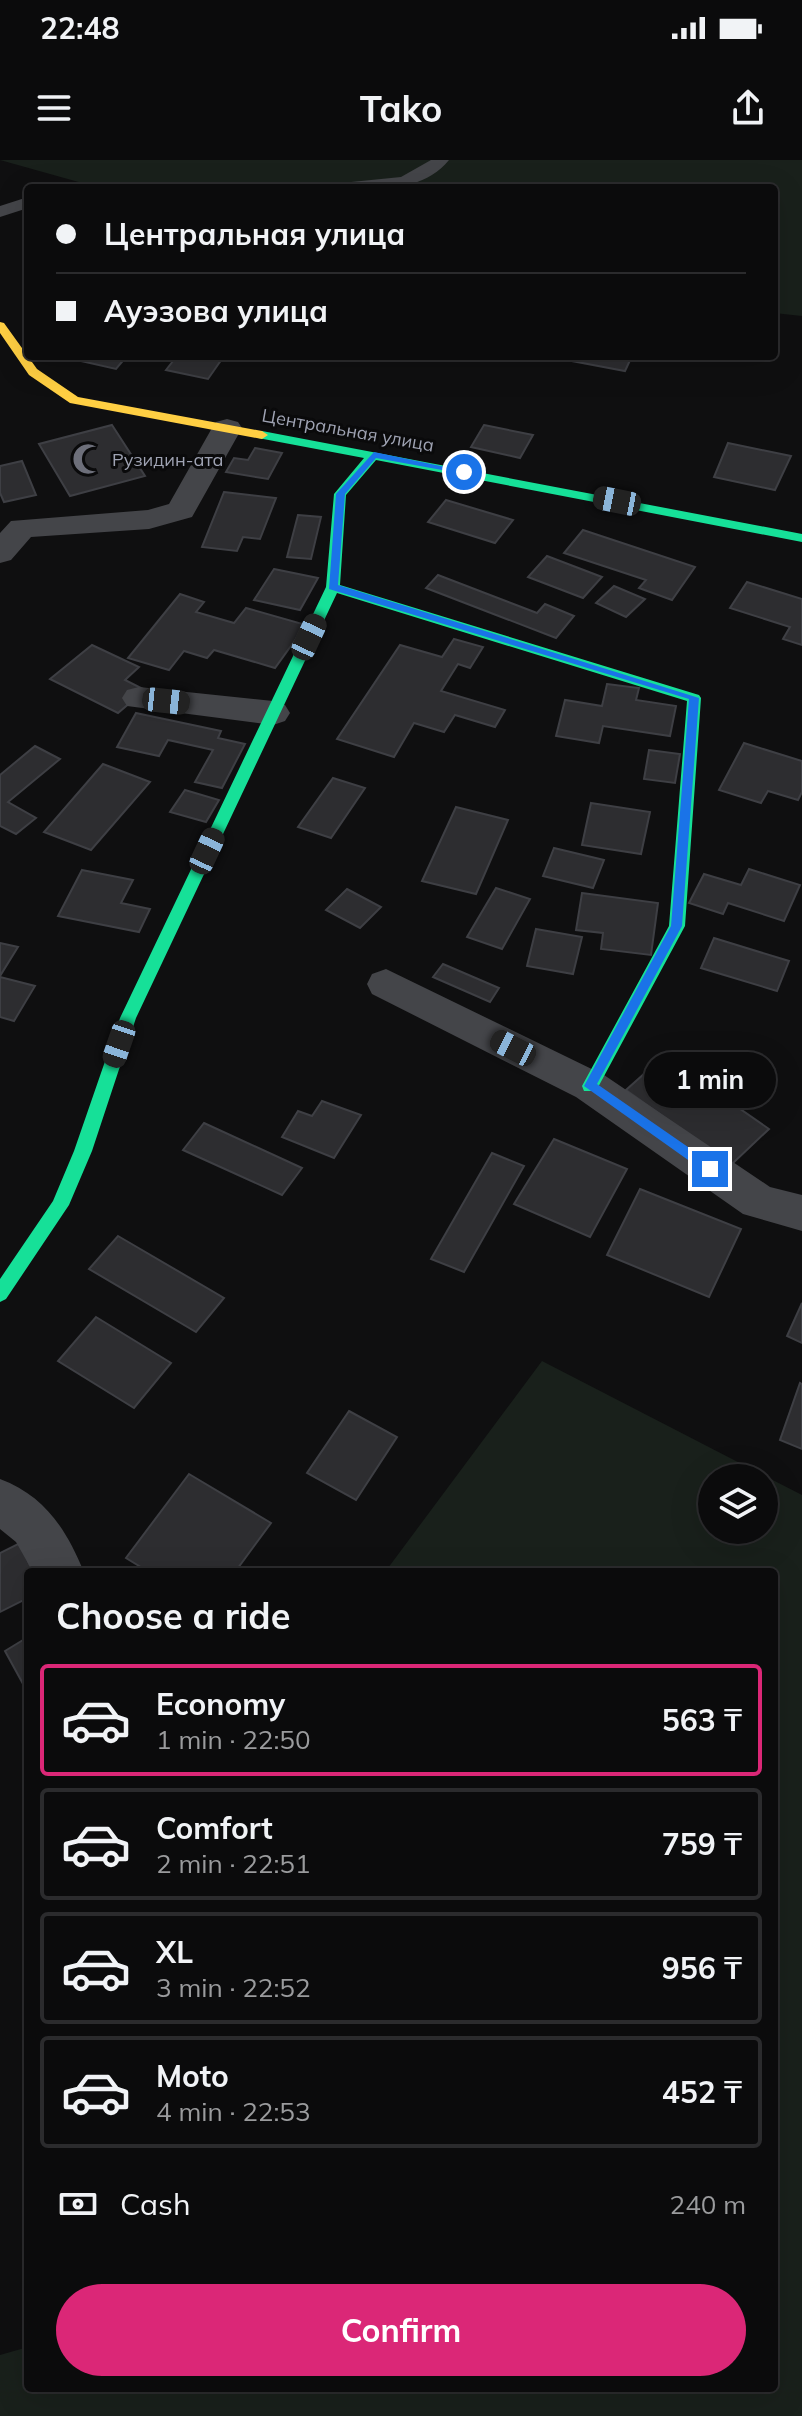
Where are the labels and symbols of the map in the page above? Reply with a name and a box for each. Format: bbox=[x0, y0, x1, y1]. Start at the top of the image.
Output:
street label: Центральная улица bbox=[260, 404, 436, 456]
mosque icon: Рузидин-ата bbox=[71, 442, 105, 476]
place label: Рузидин-ата bbox=[112, 448, 224, 471]
route start bbox=[446, 454, 482, 490]
car bbox=[591, 485, 643, 517]
car bbox=[288, 610, 330, 664]
car bbox=[141, 687, 191, 715]
car bbox=[186, 824, 228, 878]
car bbox=[100, 1017, 138, 1071]
car bbox=[486, 1026, 540, 1070]
callout: 1 min bbox=[644, 1053, 776, 1109]
route end bbox=[692, 1151, 728, 1187]

